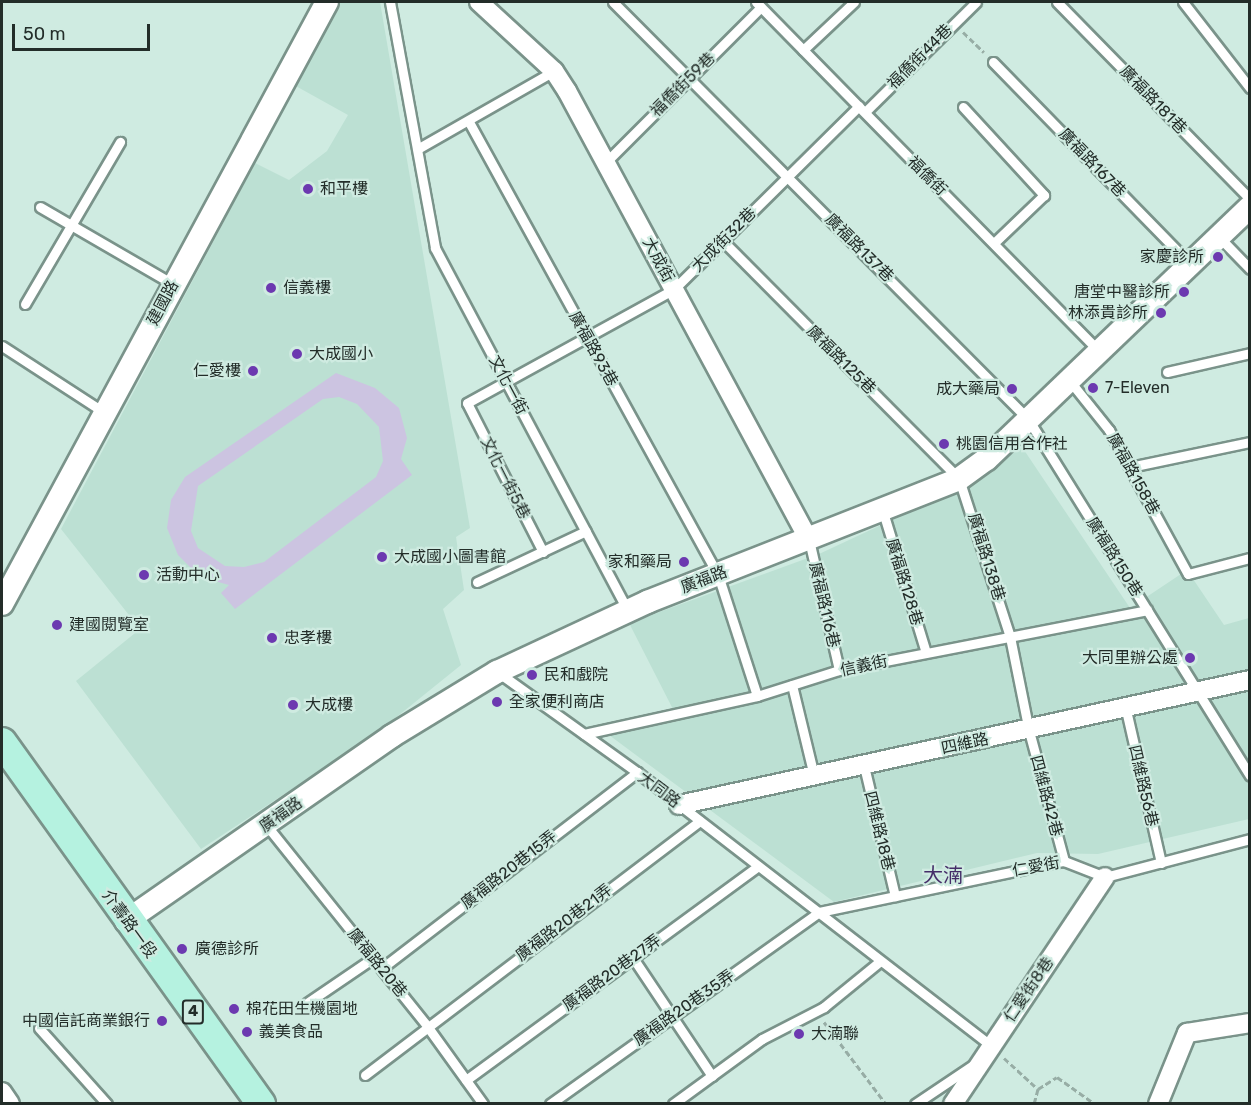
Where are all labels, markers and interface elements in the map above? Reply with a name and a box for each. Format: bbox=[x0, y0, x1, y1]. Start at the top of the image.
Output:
scale bar bbox=[15, 12, 153, 50]
street label: 福僑街44巷 bbox=[884, 21, 956, 93]
text: 50 m bbox=[23, 23, 66, 45]
street label: 福僑街59巷 bbox=[647, 49, 719, 121]
street label: 廣福路181巷 bbox=[1116, 62, 1190, 138]
street label: 廣福路167巷 bbox=[1054, 125, 1130, 201]
street label: 福僑街 bbox=[903, 152, 951, 200]
place label: 和平樓 bbox=[320, 179, 368, 199]
marker: 和平樓 bbox=[301, 182, 315, 196]
street label: 大成街32巷 bbox=[688, 204, 760, 276]
street label: 廣福路137巷 bbox=[821, 210, 897, 286]
street label: 大成街 bbox=[638, 234, 678, 286]
place label: 家慶診所 bbox=[1140, 247, 1204, 267]
marker: 家慶診所 bbox=[1209, 248, 1227, 266]
street label: 建國路 bbox=[143, 277, 183, 329]
place label: 信義樓 bbox=[283, 278, 331, 298]
marker: 信義樓 bbox=[264, 281, 278, 295]
place label: 唐堂中醫診所 bbox=[1074, 282, 1170, 302]
marker: 唐堂中醫診所 bbox=[1175, 283, 1193, 301]
place label: 林添貴診所 bbox=[1068, 303, 1148, 323]
marker: 林添貴診所 bbox=[1152, 304, 1170, 322]
street label: 廣福路93巷 bbox=[565, 308, 621, 390]
street label: 廣福路125巷 bbox=[802, 321, 880, 399]
place label: 大成國小 bbox=[309, 344, 373, 364]
marker: 大成國小 bbox=[290, 347, 304, 361]
street label: 文化一街 bbox=[485, 352, 531, 418]
place label: 仁愛樓 bbox=[193, 361, 241, 381]
marker: 仁愛樓 bbox=[246, 364, 260, 378]
place label: 7-Eleven bbox=[1105, 378, 1170, 398]
place label: 成大藥局 bbox=[936, 379, 1000, 399]
marker: 7-Eleven bbox=[1086, 381, 1100, 395]
marker: 成大藥局 bbox=[1005, 382, 1019, 396]
street label: 廣福路158巷 bbox=[1103, 430, 1163, 518]
street label: 文化一街5巷 bbox=[476, 434, 534, 522]
place label: 桃園信用合作社 bbox=[956, 434, 1068, 454]
marker: 桃園信用合作社 bbox=[937, 437, 951, 451]
street label: 廣福路138巷 bbox=[964, 511, 1008, 603]
street label: 廣福路150巷 bbox=[1082, 514, 1146, 600]
street label: 廣福路128巷 bbox=[882, 536, 926, 628]
place label: 大成國小圖書館 bbox=[394, 547, 506, 567]
marker: 大成國小圖書館 bbox=[375, 550, 389, 564]
place label: 家和藥局 bbox=[608, 552, 672, 572]
marker: 家和藥局 bbox=[677, 555, 691, 569]
street label: 廣福路116巷 bbox=[805, 560, 843, 650]
street label: 廣福路 bbox=[678, 562, 730, 598]
place label: 活動中心 bbox=[156, 565, 220, 585]
marker: 活動中心 bbox=[137, 568, 151, 582]
place label: 建國閱覽室 bbox=[69, 615, 149, 635]
marker: 建國閱覽室 bbox=[50, 618, 64, 632]
place label: 忠孝樓 bbox=[284, 628, 332, 648]
marker: 忠孝樓 bbox=[265, 631, 279, 645]
place label: 大同里辦公處 bbox=[1082, 648, 1178, 668]
marker: 大同里辦公處 bbox=[1183, 651, 1197, 665]
street label: 信義街 bbox=[839, 652, 889, 680]
place label: 民和戲院 bbox=[544, 665, 608, 685]
marker: 民和戲院 bbox=[525, 668, 539, 682]
place label: 全家便利商店 bbox=[509, 692, 605, 712]
place label: 大成樓 bbox=[305, 695, 353, 715]
marker: 全家便利商店 bbox=[490, 695, 504, 709]
marker: 大成樓 bbox=[286, 698, 300, 712]
street label: 四維路 bbox=[940, 730, 990, 758]
street label: 四維路56巷 bbox=[1124, 743, 1162, 829]
street label: 四維路42巷 bbox=[1026, 753, 1066, 839]
street label: 大同路 bbox=[634, 768, 684, 812]
street label: 四維路18巷 bbox=[860, 789, 898, 873]
street label: 廣福路 bbox=[256, 793, 306, 837]
street label: 廣福路20巷15弄 bbox=[457, 827, 561, 913]
street label: 仁愛街 bbox=[1011, 853, 1061, 881]
district label: 大湳 bbox=[923, 863, 963, 887]
street label: 廣福路20巷21弄 bbox=[512, 880, 616, 966]
street label: 介壽路一段 bbox=[98, 886, 160, 962]
street label: 廣福路20巷 bbox=[343, 924, 411, 1002]
street label: 廣福路20巷27弄 bbox=[559, 931, 665, 1015]
place label: 廣德診所 bbox=[195, 939, 259, 959]
marker: 廣德診所 bbox=[173, 940, 191, 958]
street label: 仁愛街8巷 bbox=[1000, 954, 1058, 1026]
street label: 廣福路20巷35弄 bbox=[630, 966, 738, 1050]
place label: 棉花田生機園地 bbox=[246, 999, 358, 1019]
road number: 4 bbox=[181, 1000, 205, 1024]
marker: 棉花田生機園地 bbox=[227, 1002, 241, 1016]
place label: 中國信託商業銀行 bbox=[22, 1011, 150, 1031]
marker: 中國信託商業銀行 bbox=[155, 1014, 169, 1028]
place label: 義美食品 bbox=[259, 1022, 323, 1042]
place label: 大湳聯 bbox=[811, 1024, 859, 1044]
marker: 義美食品 bbox=[240, 1025, 254, 1039]
marker: 大湳聯 bbox=[792, 1027, 806, 1041]

